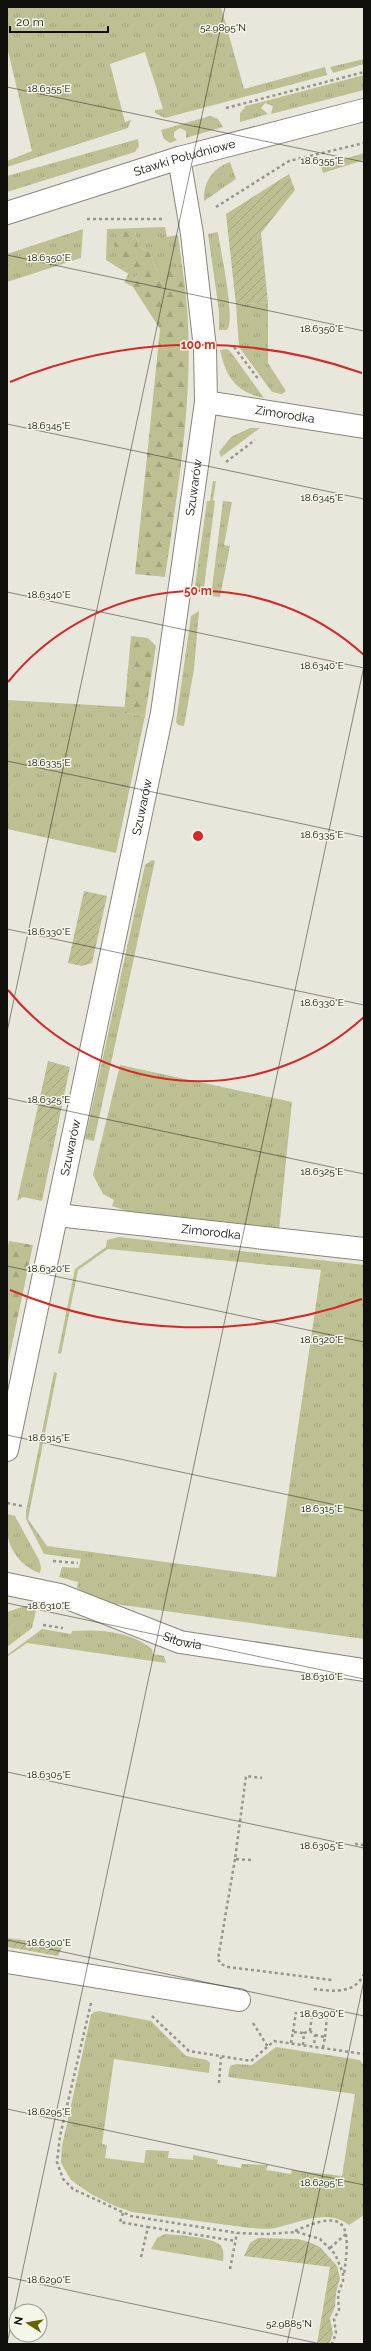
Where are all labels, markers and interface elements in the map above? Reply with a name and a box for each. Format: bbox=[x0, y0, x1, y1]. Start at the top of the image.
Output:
scale bar bbox=[10, 8, 108, 34]
text: 20 m bbox=[16, 15, 44, 29]
text: 52.9895°N bbox=[200, 22, 246, 33]
text: 18.6355°E bbox=[27, 83, 71, 94]
street label: Stawki Południowe bbox=[132, 137, 237, 179]
text: 18.6355°E bbox=[300, 155, 344, 166]
text: 18.6350°E bbox=[27, 252, 71, 263]
text: 18.6350°E bbox=[300, 323, 344, 334]
text: 100 m bbox=[181, 338, 215, 352]
street label: Zimorodka bbox=[254, 403, 316, 426]
text: 18.6345°E bbox=[27, 420, 71, 431]
street label: Szuwarów bbox=[183, 458, 205, 517]
text: 18.6345°E bbox=[300, 492, 344, 503]
text: 50 m bbox=[184, 584, 212, 598]
text: 18.6340°E bbox=[27, 589, 71, 600]
text: 18.6340°E bbox=[300, 660, 344, 671]
text: 18.6335°E bbox=[27, 757, 71, 768]
street label: Szuwarów bbox=[129, 777, 155, 837]
centre of rings bbox=[191, 829, 205, 843]
text: 18.6335°E bbox=[300, 829, 344, 840]
text: 18.6330°E bbox=[27, 926, 71, 937]
text: 18.6330°E bbox=[300, 997, 344, 1008]
text: 18.6325°E bbox=[28, 1094, 70, 1105]
street label: Szuwarów bbox=[58, 1118, 83, 1177]
text: 18.6325°E bbox=[301, 1166, 343, 1177]
street label: Zimorodka bbox=[181, 1222, 242, 1242]
text: 18.6320°E bbox=[27, 1263, 71, 1274]
text: 18.6320°E bbox=[300, 1334, 344, 1345]
text: 18.6315°E bbox=[28, 1432, 70, 1443]
text: 18.6315°E bbox=[301, 1503, 343, 1514]
text: 18.6310°E bbox=[28, 1600, 70, 1611]
street label: Sitowia bbox=[161, 1629, 203, 1652]
text: 18.6310°E bbox=[301, 1671, 343, 1682]
text: 18.6305°E bbox=[27, 1769, 71, 1780]
text: 18.6305°E bbox=[300, 1840, 344, 1851]
text: 18.6300°E bbox=[27, 1937, 71, 1948]
text: 18.6300°E bbox=[300, 2008, 344, 2019]
text: 18.6295°E bbox=[27, 2106, 71, 2117]
text: 18.6295°E bbox=[300, 2177, 344, 2188]
text: 18.6290°E bbox=[27, 2274, 71, 2285]
north arrow bbox=[8, 2303, 48, 2343]
text: N bbox=[11, 2316, 26, 2326]
text: 52.9885°N bbox=[266, 2318, 312, 2329]

